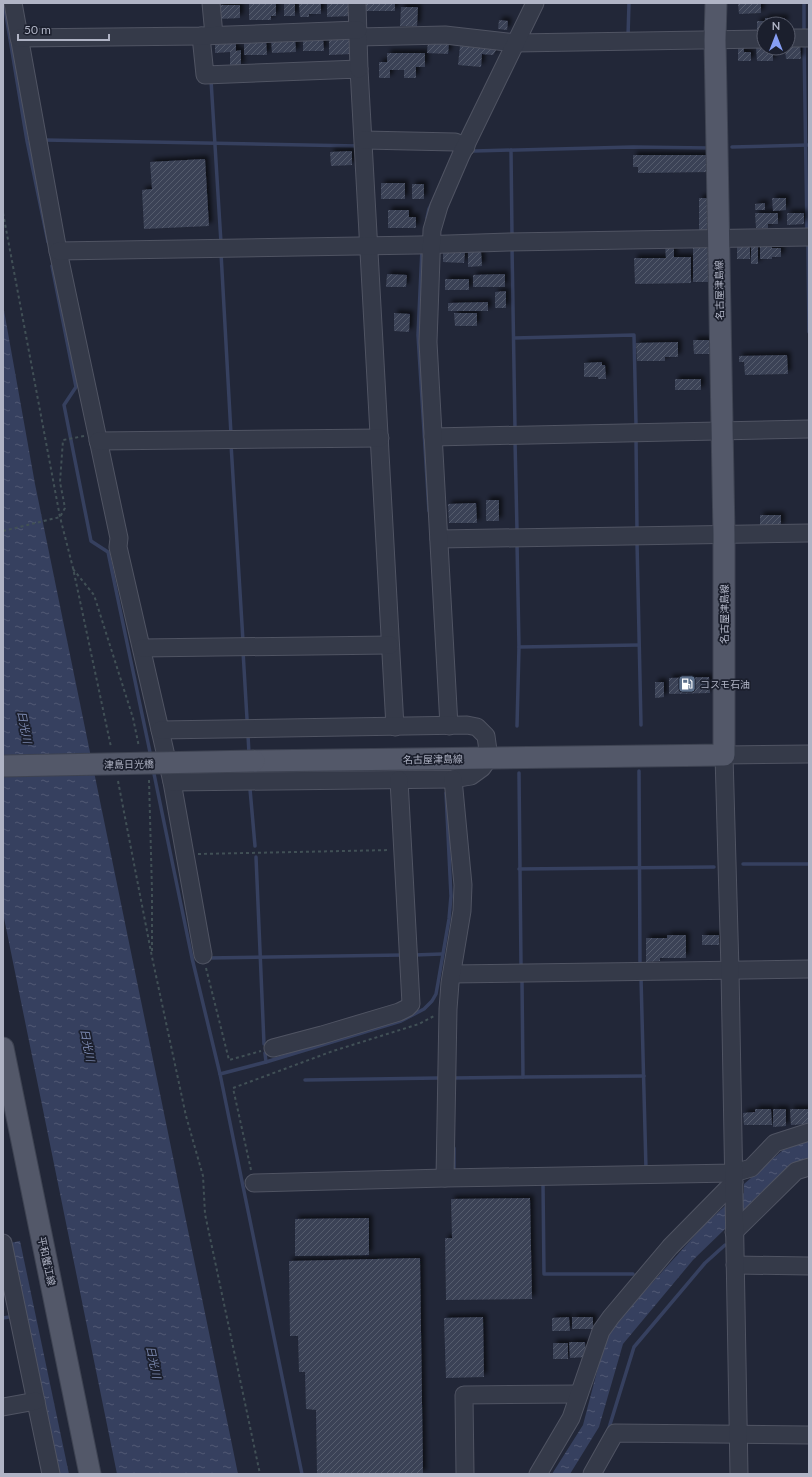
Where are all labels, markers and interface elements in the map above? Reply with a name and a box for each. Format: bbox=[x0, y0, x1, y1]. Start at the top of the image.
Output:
scale bar bbox=[18, 16, 109, 42]
north arrow bbox=[756, 16, 796, 56]
text: N bbox=[772, 19, 780, 32]
text: 50 m bbox=[24, 22, 51, 37]
street label: 名古屋津島線 bbox=[712, 260, 726, 320]
street label: 名古屋津島線 bbox=[718, 584, 730, 644]
fuel station icon: コスモ石油 bbox=[677, 674, 697, 694]
place label: コスモ石油 bbox=[700, 678, 750, 690]
water label: 日光川 bbox=[15, 710, 35, 745]
street label: 名古屋津島線 bbox=[403, 752, 463, 766]
street label: 津島日光橋 bbox=[104, 758, 154, 770]
water label: 日光川 bbox=[78, 1028, 98, 1063]
street label: 平和蟹江線 bbox=[36, 1235, 58, 1287]
water label: 日光川 bbox=[144, 1345, 164, 1380]

